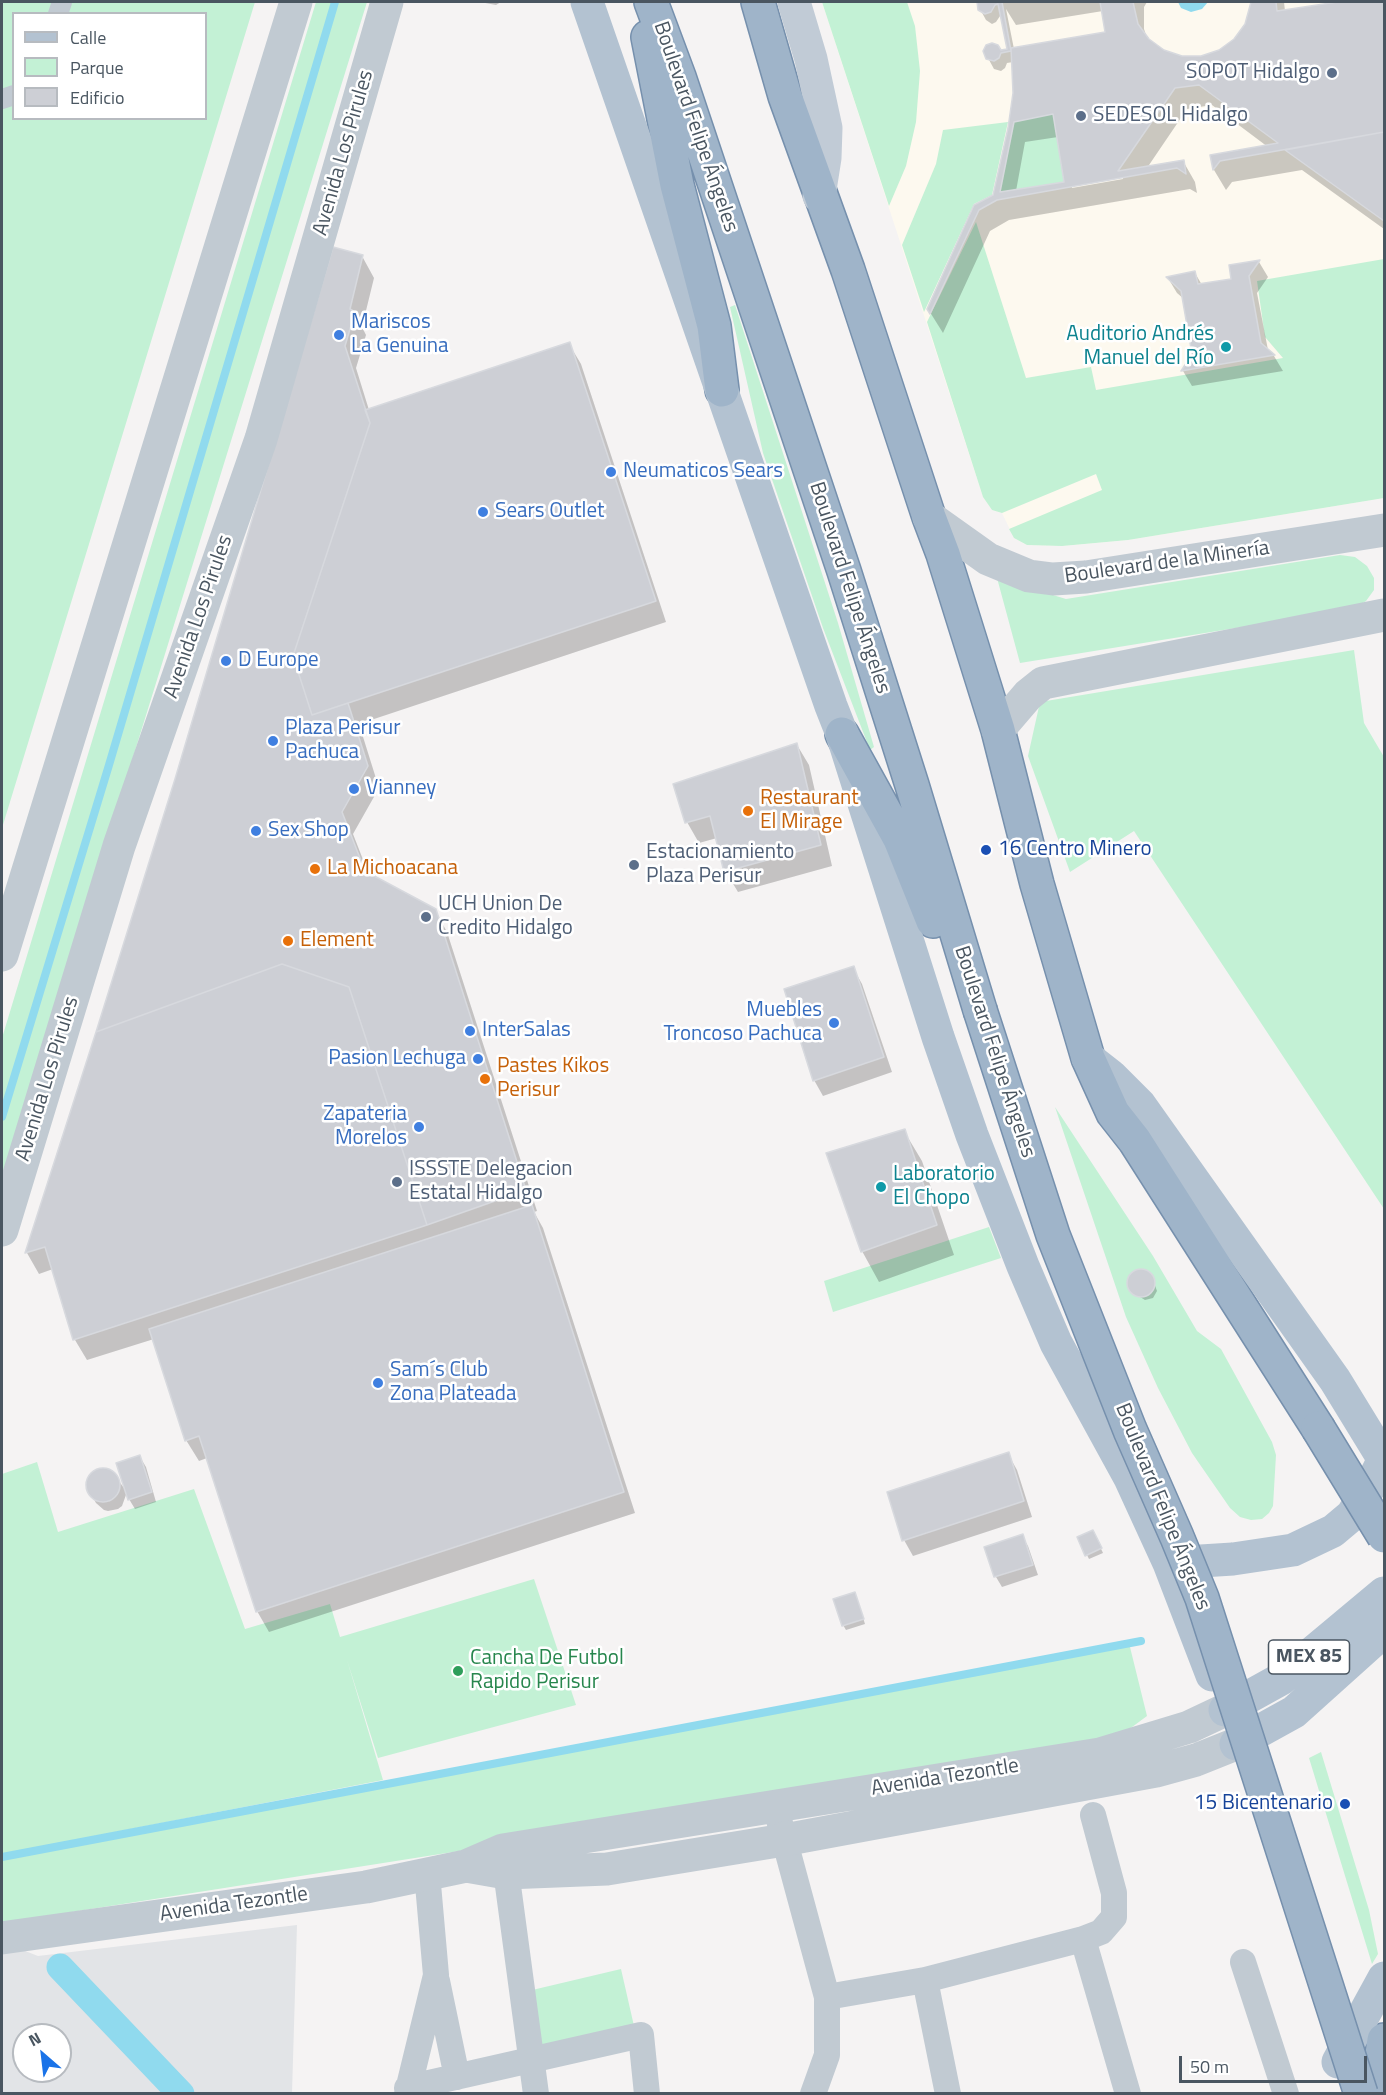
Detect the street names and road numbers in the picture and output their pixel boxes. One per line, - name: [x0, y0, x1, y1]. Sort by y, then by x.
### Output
- street label: Boulevard Felipe Ángeles: [647, 18, 743, 236]
- street label: Avenida Los Pirules: [308, 67, 380, 239]
- street label: Boulevard Felipe Ángeles: [803, 479, 895, 697]
- street label: Avenida Los Pirules: [159, 532, 239, 702]
- street label: Boulevard de la Minería: [1063, 536, 1271, 590]
- street label: Boulevard Felipe Ángeles: [948, 943, 1040, 1161]
- street label: Avenida Los Pirules: [11, 994, 85, 1164]
- street label: Boulevard Felipe Ángeles: [1109, 1400, 1215, 1614]
- road number: MEX 85: [1268, 1640, 1350, 1674]
- street label: Avenida Tezontle: [869, 1754, 1021, 1802]
- street label: Avenida Tezontle: [158, 1882, 310, 1928]

